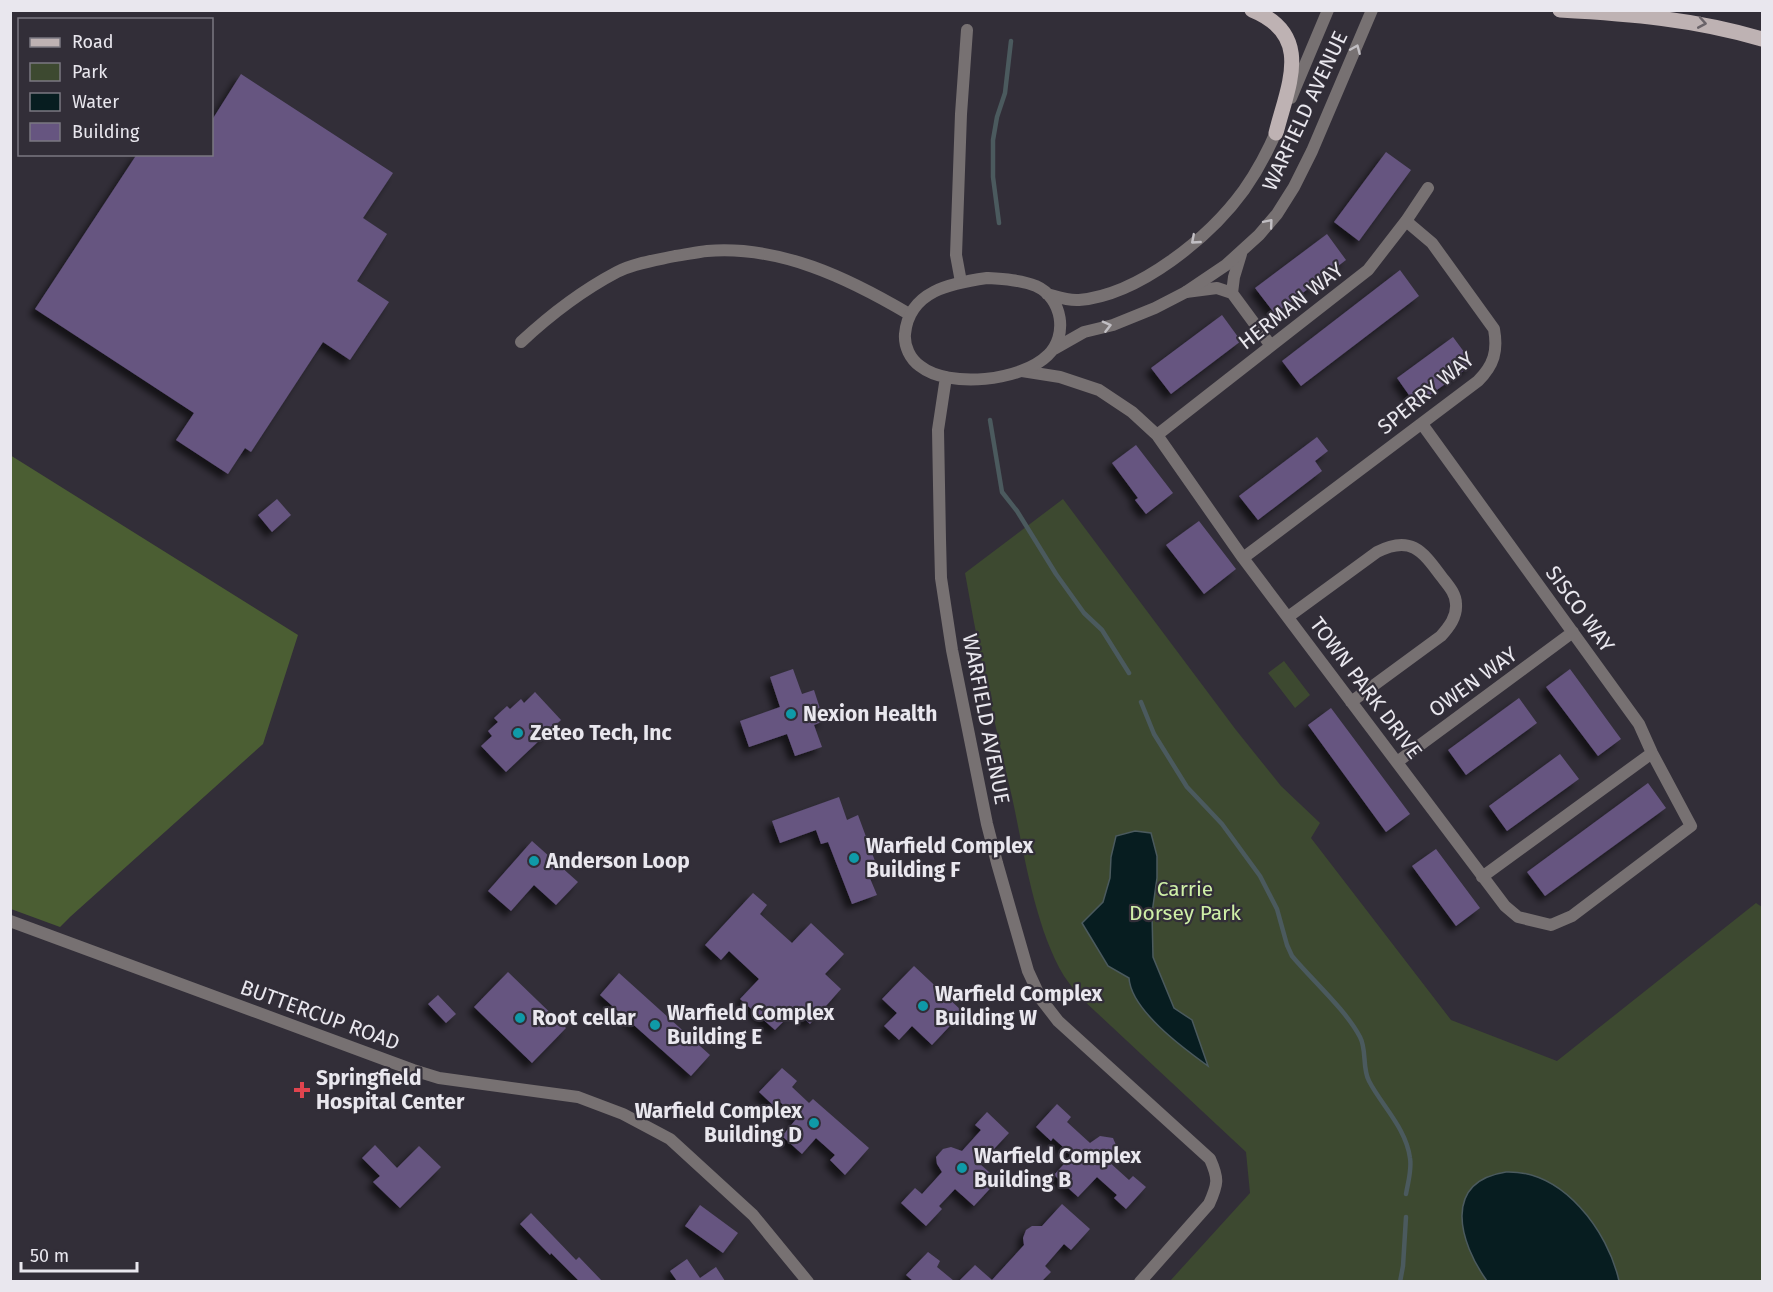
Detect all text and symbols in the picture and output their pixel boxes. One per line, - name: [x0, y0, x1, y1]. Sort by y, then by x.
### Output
- one-way arrow: [1697, 17, 1706, 29]
- legend: [18, 18, 213, 156]
- street label: WARFIELD AVENUE: [1257, 27, 1353, 195]
- text: Road: [72, 31, 114, 53]
- one-way arrow: [1349, 45, 1361, 56]
- text: Park: [72, 61, 108, 83]
- text: Water: [72, 91, 119, 113]
- text: Building: [72, 121, 140, 143]
- one-way arrow: [1262, 219, 1273, 230]
- one-way arrow: [1191, 233, 1202, 244]
- street label: HERMAN WAY: [1233, 257, 1349, 355]
- one-way arrow: [1102, 321, 1112, 334]
- street label: SPERRY WAY: [1372, 346, 1480, 440]
- street label: SISCO WAY: [1540, 561, 1620, 658]
- street label: TOWN PARK DRIVE: [1304, 612, 1428, 764]
- street label: WARFIELD AVENUE: [957, 631, 1015, 807]
- street label: OWEN WAY: [1424, 641, 1523, 723]
- place label: Nexion Health: [803, 701, 937, 727]
- marker: Nexion Health: [784, 707, 798, 721]
- place label: Zeteo Tech, Inc: [530, 720, 671, 746]
- marker: Zeteo Tech, Inc: [511, 726, 525, 740]
- place label: Warfield Complex Building F: [866, 833, 1034, 883]
- place label: Anderson Loop: [545, 848, 690, 874]
- marker: Warfield Complex Building F: [847, 851, 861, 865]
- marker: Anderson Loop: [527, 854, 541, 868]
- park label: Carrie Dorsey Park: [1129, 876, 1241, 926]
- street label: BUTTERCUP ROAD: [237, 974, 403, 1056]
- place label: Warfield Complex Building W: [935, 981, 1103, 1031]
- marker: Warfield Complex Building W: [916, 999, 930, 1013]
- place label: Warfield Complex Building E: [667, 1000, 835, 1050]
- place label: Root cellar: [532, 1005, 636, 1031]
- marker: Root cellar: [513, 1011, 527, 1025]
- marker: Warfield Complex Building E: [648, 1018, 662, 1032]
- place label: Springfield Hospital Center: [316, 1065, 465, 1115]
- marker: Springfield Hospital Center: [293, 1081, 311, 1099]
- place label: Warfield Complex Building D: [635, 1098, 802, 1148]
- marker: Warfield Complex Building D: [807, 1116, 821, 1130]
- place label: Warfield Complex Building B: [974, 1143, 1142, 1193]
- marker: Warfield Complex Building B: [955, 1161, 969, 1175]
- scale bar: [21, 1235, 136, 1273]
- text: 50 m: [30, 1245, 69, 1267]

